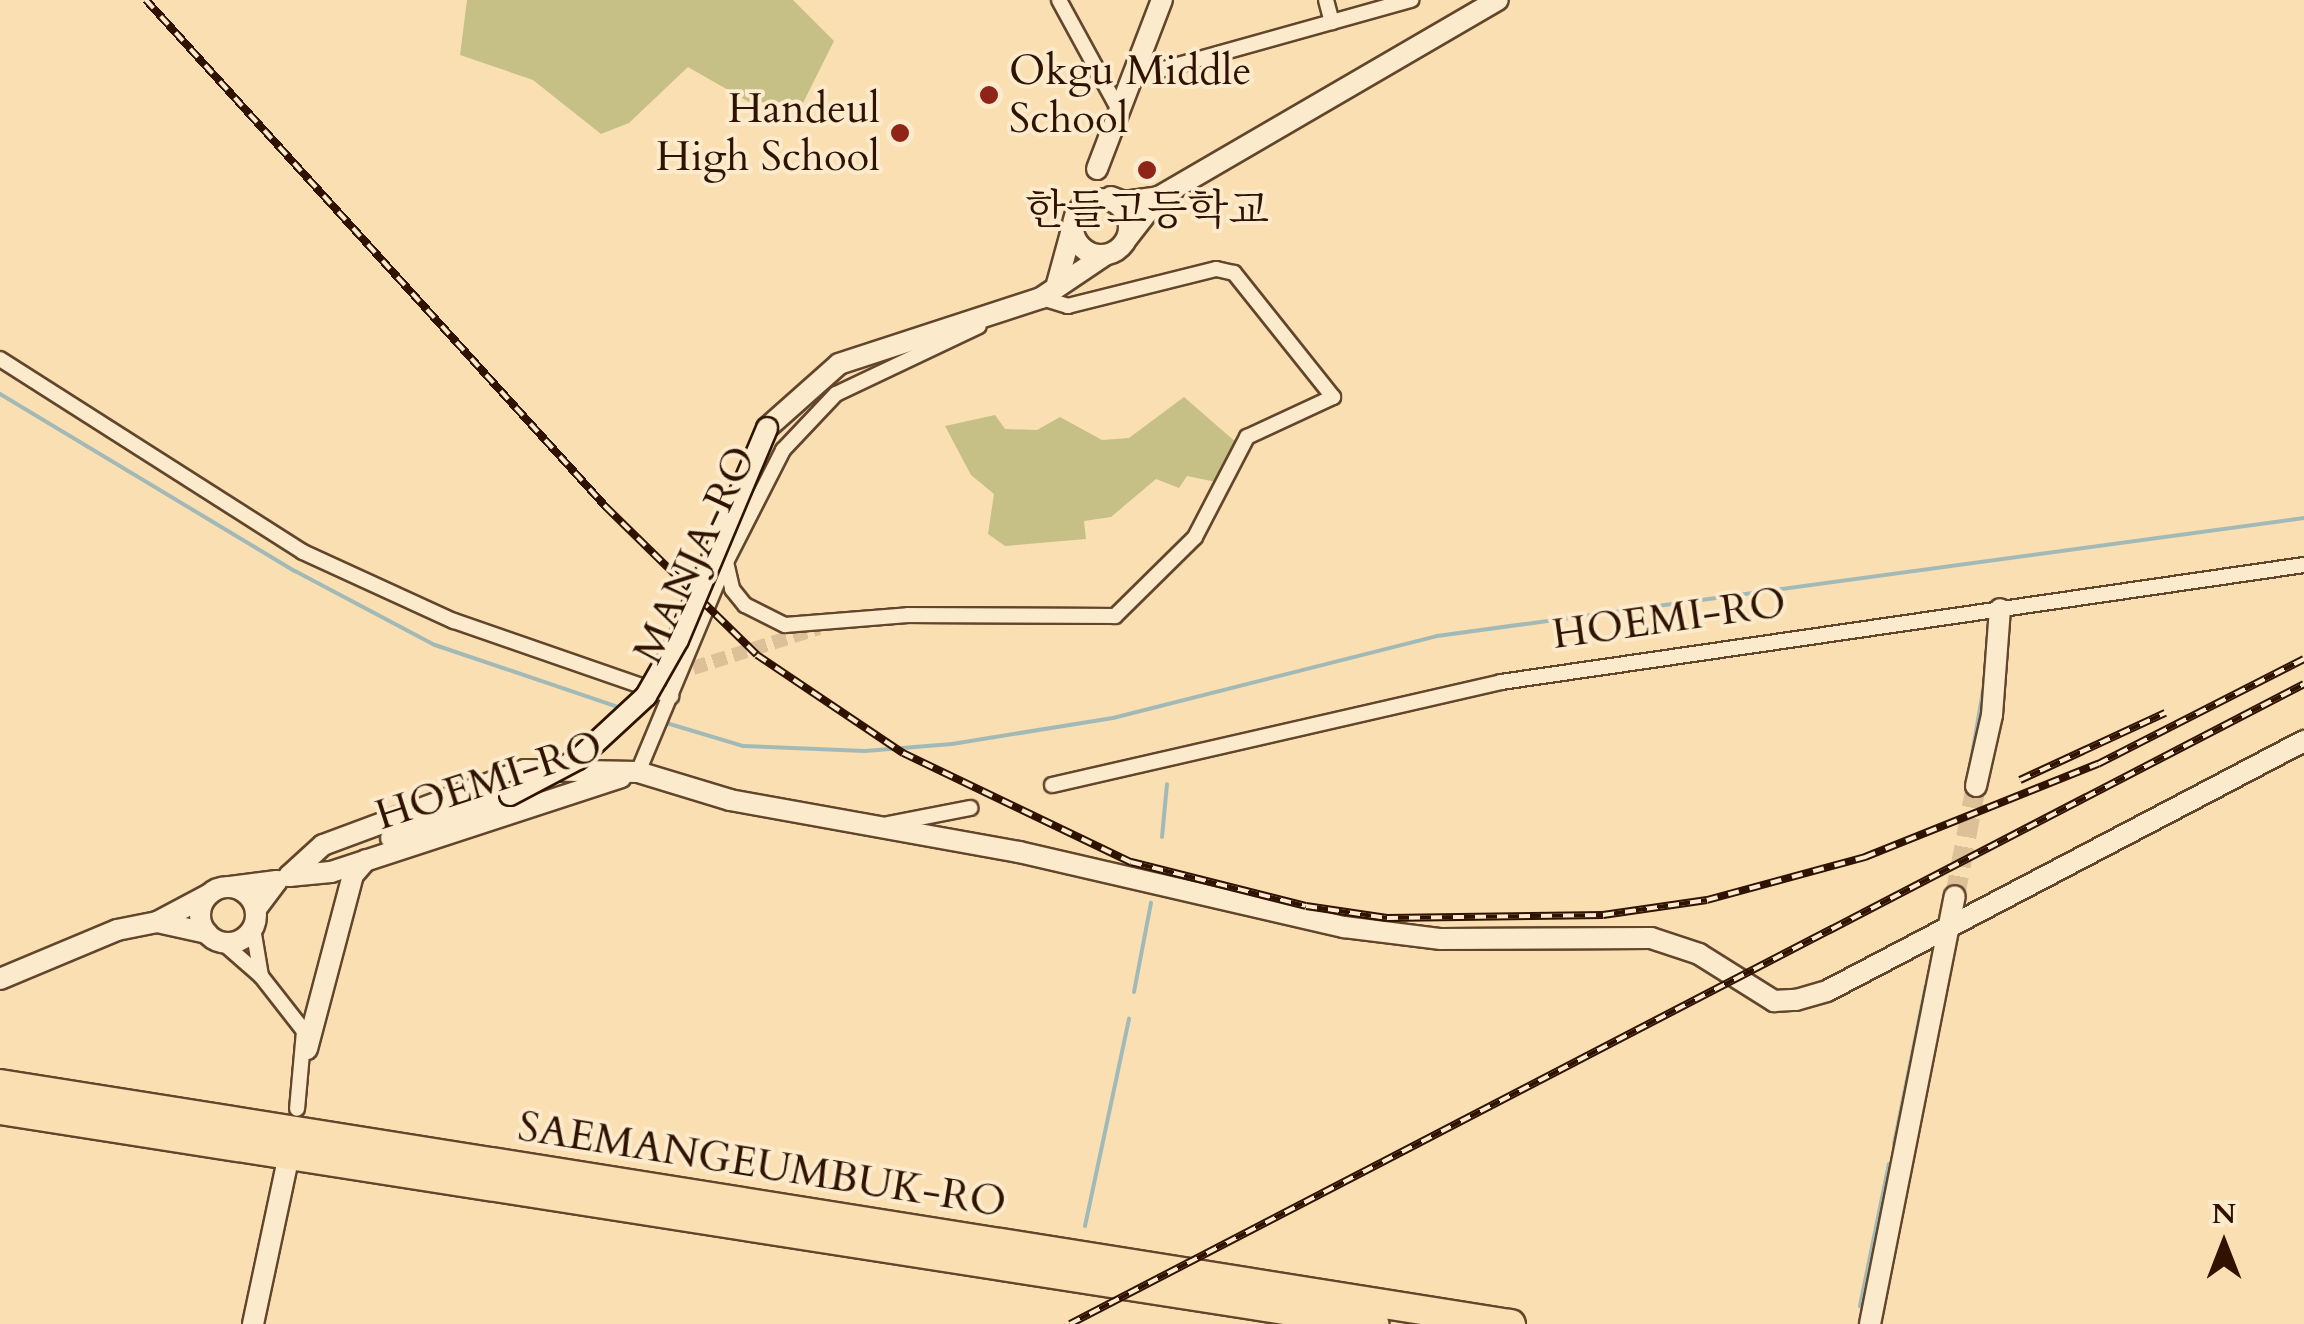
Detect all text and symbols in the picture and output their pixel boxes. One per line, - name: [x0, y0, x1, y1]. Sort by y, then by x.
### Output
- place label: Okgu Middle School: [1009, 46, 1251, 144]
- place label: Handeul High School: [656, 84, 880, 182]
- marker: Okgu Middle School: [978, 84, 1000, 106]
- marker: Handeul High School: [889, 122, 911, 144]
- marker: 한들고등학교: [1136, 159, 1158, 181]
- place label: 한들고등학교: [1025, 186, 1269, 236]
- street label: MANJA-RO: [623, 439, 767, 671]
- street label: HOEMI-RO: [1549, 578, 1789, 660]
- street label: HOEMI-RO: [369, 721, 609, 841]
- street label: SAEMANGEUMBUK-RO: [514, 1102, 1010, 1228]
- north arrow: [2174, 1194, 2274, 1294]
- text: N: [2212, 1195, 2236, 1233]

